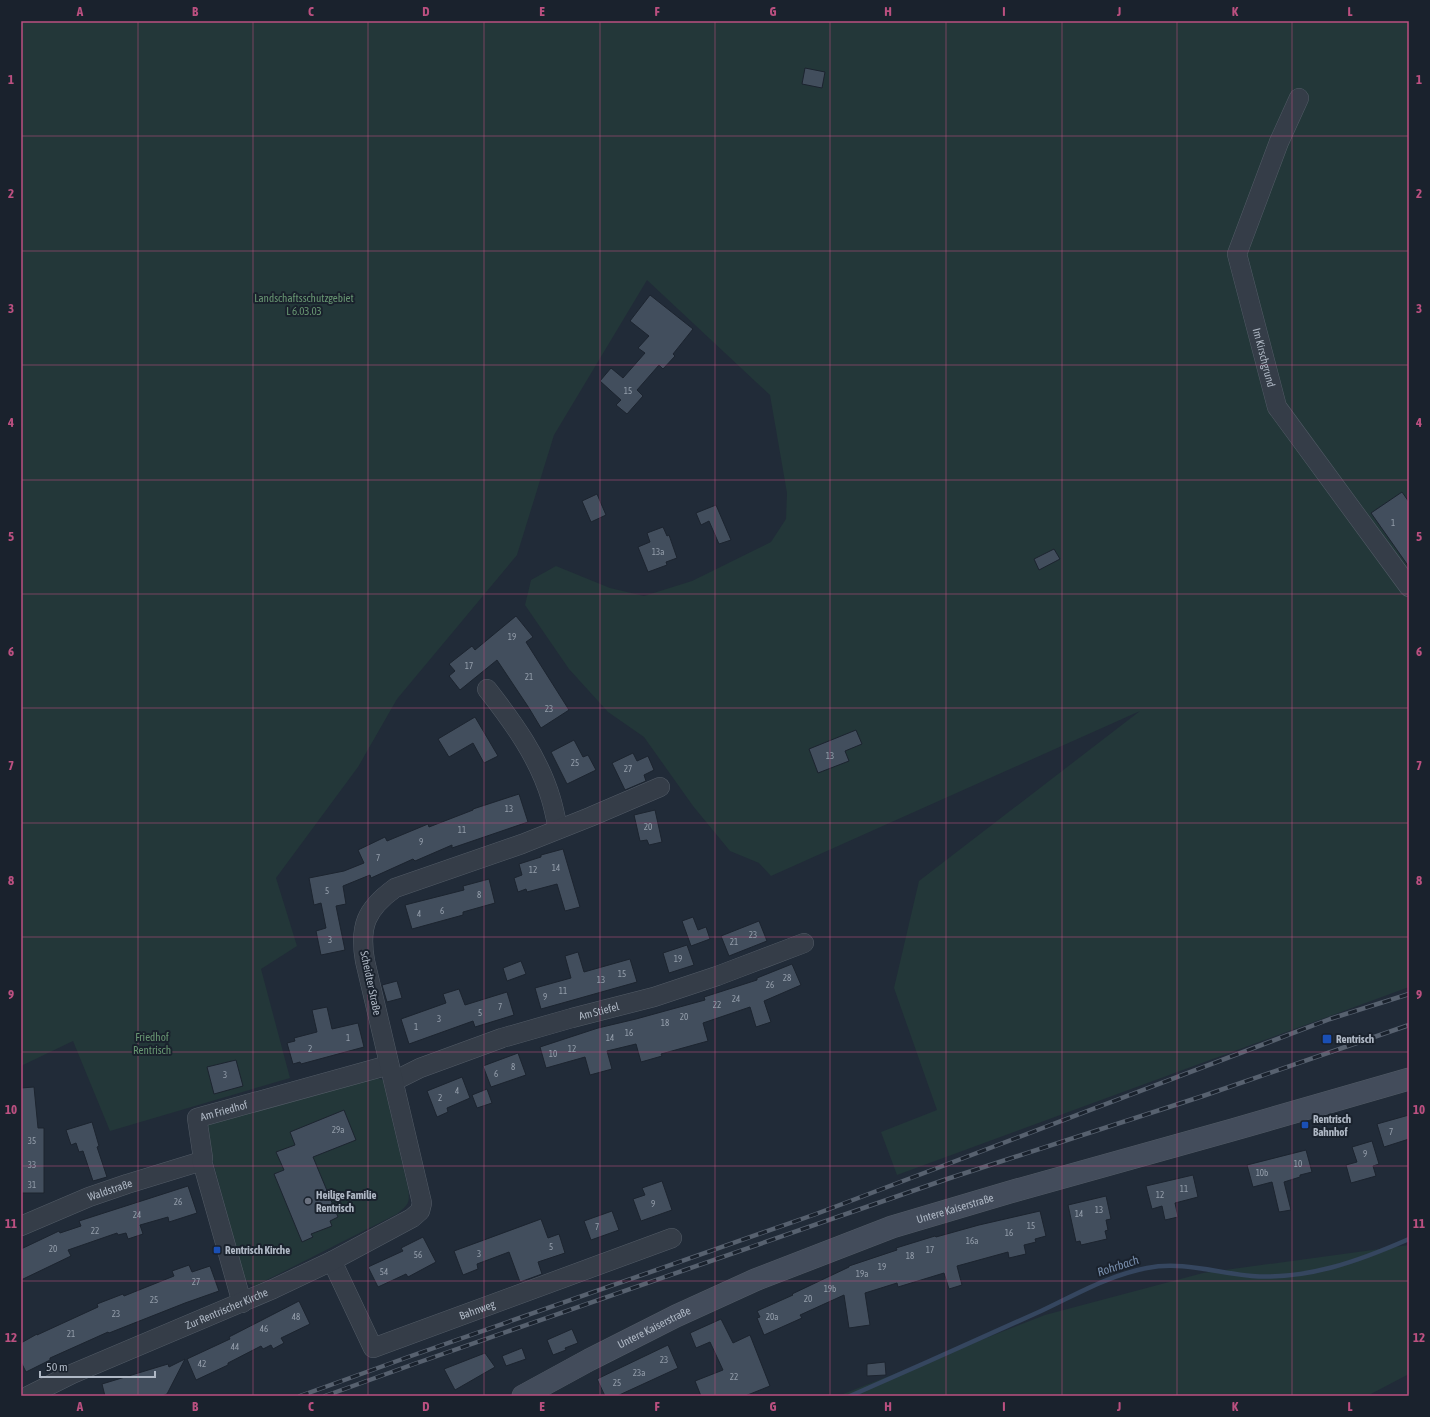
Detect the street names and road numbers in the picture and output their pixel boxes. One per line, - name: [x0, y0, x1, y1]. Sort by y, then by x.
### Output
- street label: Im Kirschgrund: [1251, 327, 1278, 388]
- street label: Scheidter Straße: [358, 950, 384, 1016]
- street label: Am Stiefel: [578, 1000, 620, 1022]
- street label: Am Friedhof: [199, 1098, 249, 1123]
- street label: Waldstraße: [86, 1177, 134, 1203]
- street label: Untere Kaiserstraße: [915, 1191, 995, 1225]
- street label: Zur Rentrischer Kirche: [183, 1286, 270, 1331]
- street label: Bahnweg: [457, 1298, 497, 1322]
- street label: Untere Kaiserstraße: [616, 1304, 692, 1351]

